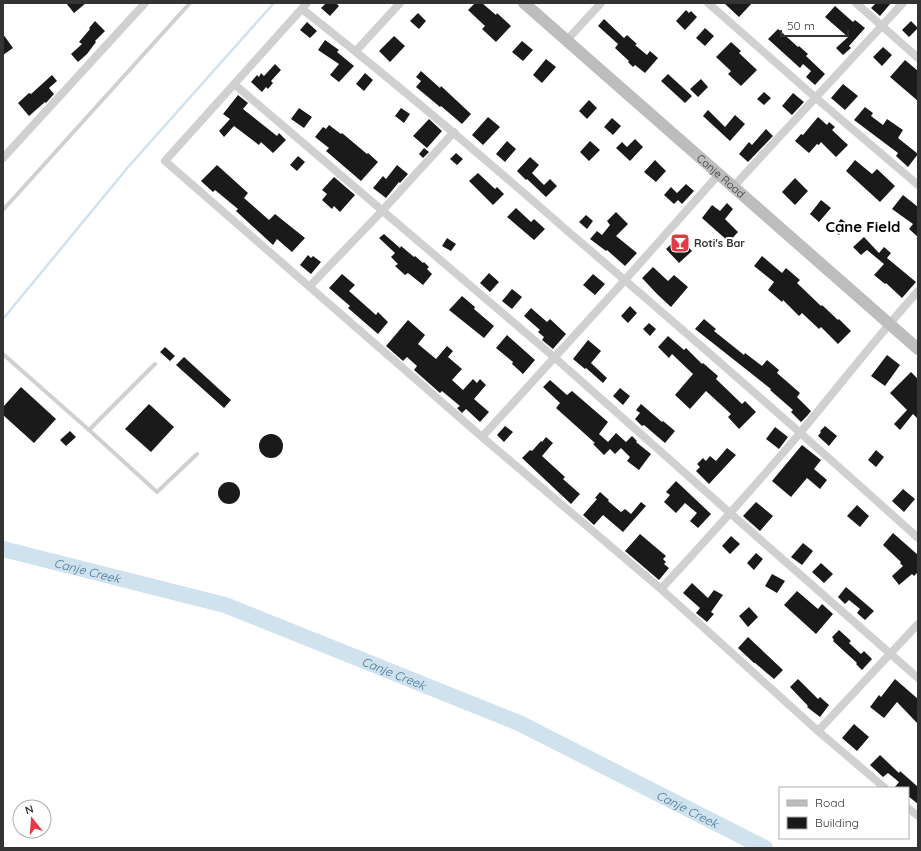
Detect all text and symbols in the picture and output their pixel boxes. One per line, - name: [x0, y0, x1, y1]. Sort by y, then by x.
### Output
- scale bar: [781, 12, 848, 38]
- text: 50 m: [787, 18, 815, 33]
- street label: Canje Road: [694, 151, 748, 201]
- district label: Cane Field: [826, 217, 900, 236]
- bar icon: Roti's Bar: [669, 232, 691, 254]
- place label: Roti's Bar: [694, 236, 745, 250]
- water label: Canje Creek: [53, 555, 123, 586]
- water label: Canje Creek: [360, 653, 430, 693]
- water label: Canje Creek: [654, 787, 723, 831]
- legend: [779, 787, 909, 839]
- text: Road: [815, 795, 845, 810]
- north arrow: [12, 799, 52, 839]
- text: N: [23, 802, 35, 817]
- text: Building: [815, 815, 859, 830]

